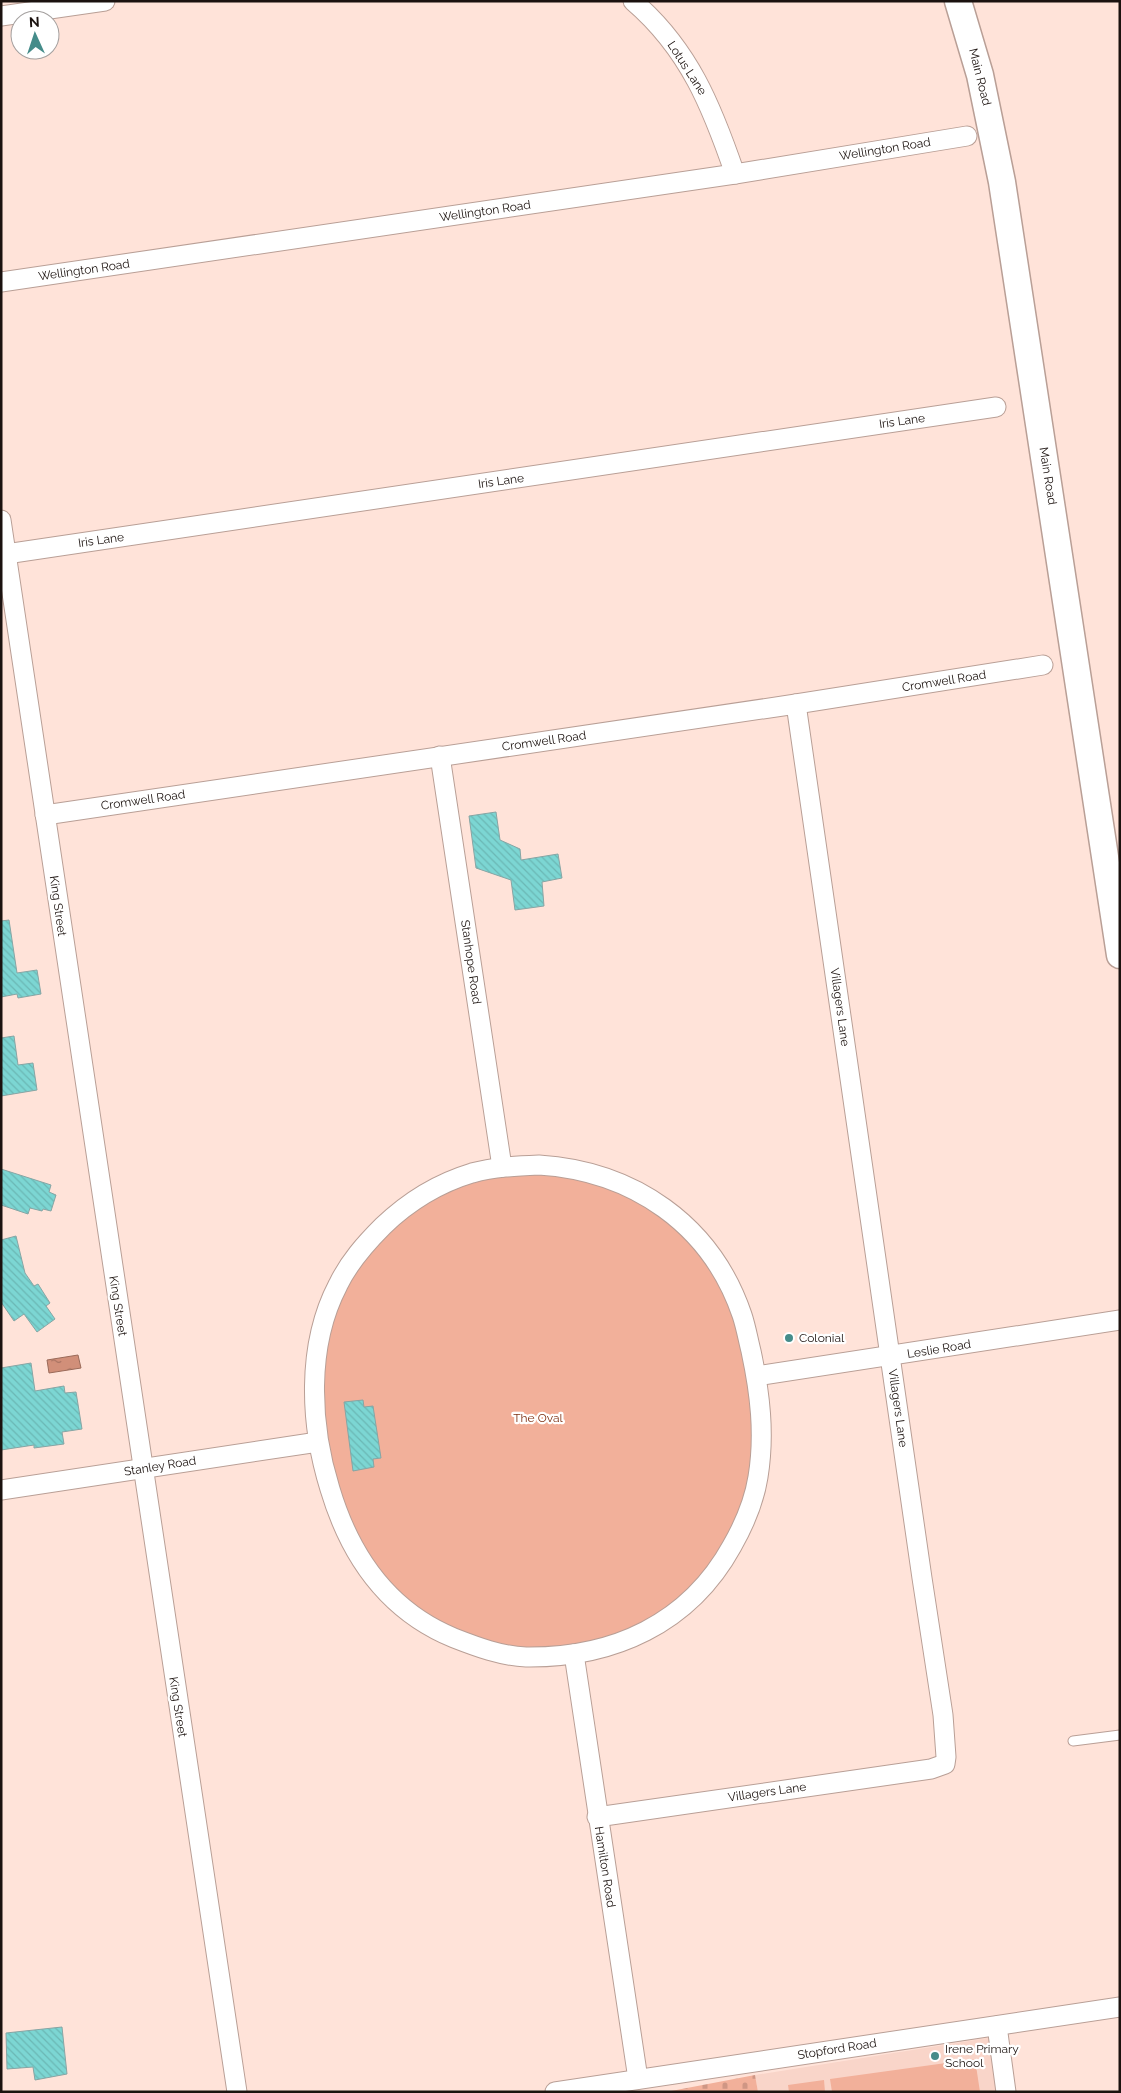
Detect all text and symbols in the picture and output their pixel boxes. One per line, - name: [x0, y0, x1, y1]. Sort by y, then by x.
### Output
- north arrow: [10, 10, 60, 60]
- text: N: [29, 14, 40, 30]
- street label: Lotus Lane: [664, 38, 710, 98]
- street label: Main Road: [966, 47, 994, 107]
- street label: Wellington Road: [838, 135, 932, 163]
- street label: Wellington Road: [438, 198, 532, 224]
- street label: Wellington Road: [37, 257, 131, 283]
- street label: Iris Lane: [878, 411, 926, 431]
- street label: Main Road: [1037, 446, 1059, 506]
- street label: Iris Lane: [477, 471, 525, 491]
- street label: Iris Lane: [77, 530, 125, 550]
- street label: Cromwell Road: [901, 667, 987, 695]
- street label: Cromwell Road: [501, 728, 587, 754]
- street label: Cromwell Road: [100, 787, 186, 813]
- street label: King Street: [47, 875, 69, 937]
- street label: Stanhope Road: [458, 919, 484, 1005]
- street label: Villagers Lane: [828, 967, 852, 1047]
- street label: King Street: [106, 1275, 130, 1337]
- place label: Colonial: [799, 1331, 845, 1345]
- marker: Colonial: [783, 1332, 795, 1344]
- street label: Leslie Road: [906, 1337, 972, 1361]
- street label: Villagers Lane: [886, 1368, 910, 1448]
- park label: The Oval: [513, 1411, 563, 1425]
- street label: Stanley Road: [123, 1453, 197, 1479]
- street label: King Street: [166, 1676, 190, 1738]
- street label: Villagers Lane: [727, 1780, 807, 1804]
- street label: Hamilton Road: [592, 1825, 618, 1909]
- street label: Stopford Road: [796, 2036, 878, 2062]
- place label: Irene Primary School: [945, 2042, 1019, 2070]
- marker: Irene Primary School: [929, 2050, 941, 2062]

